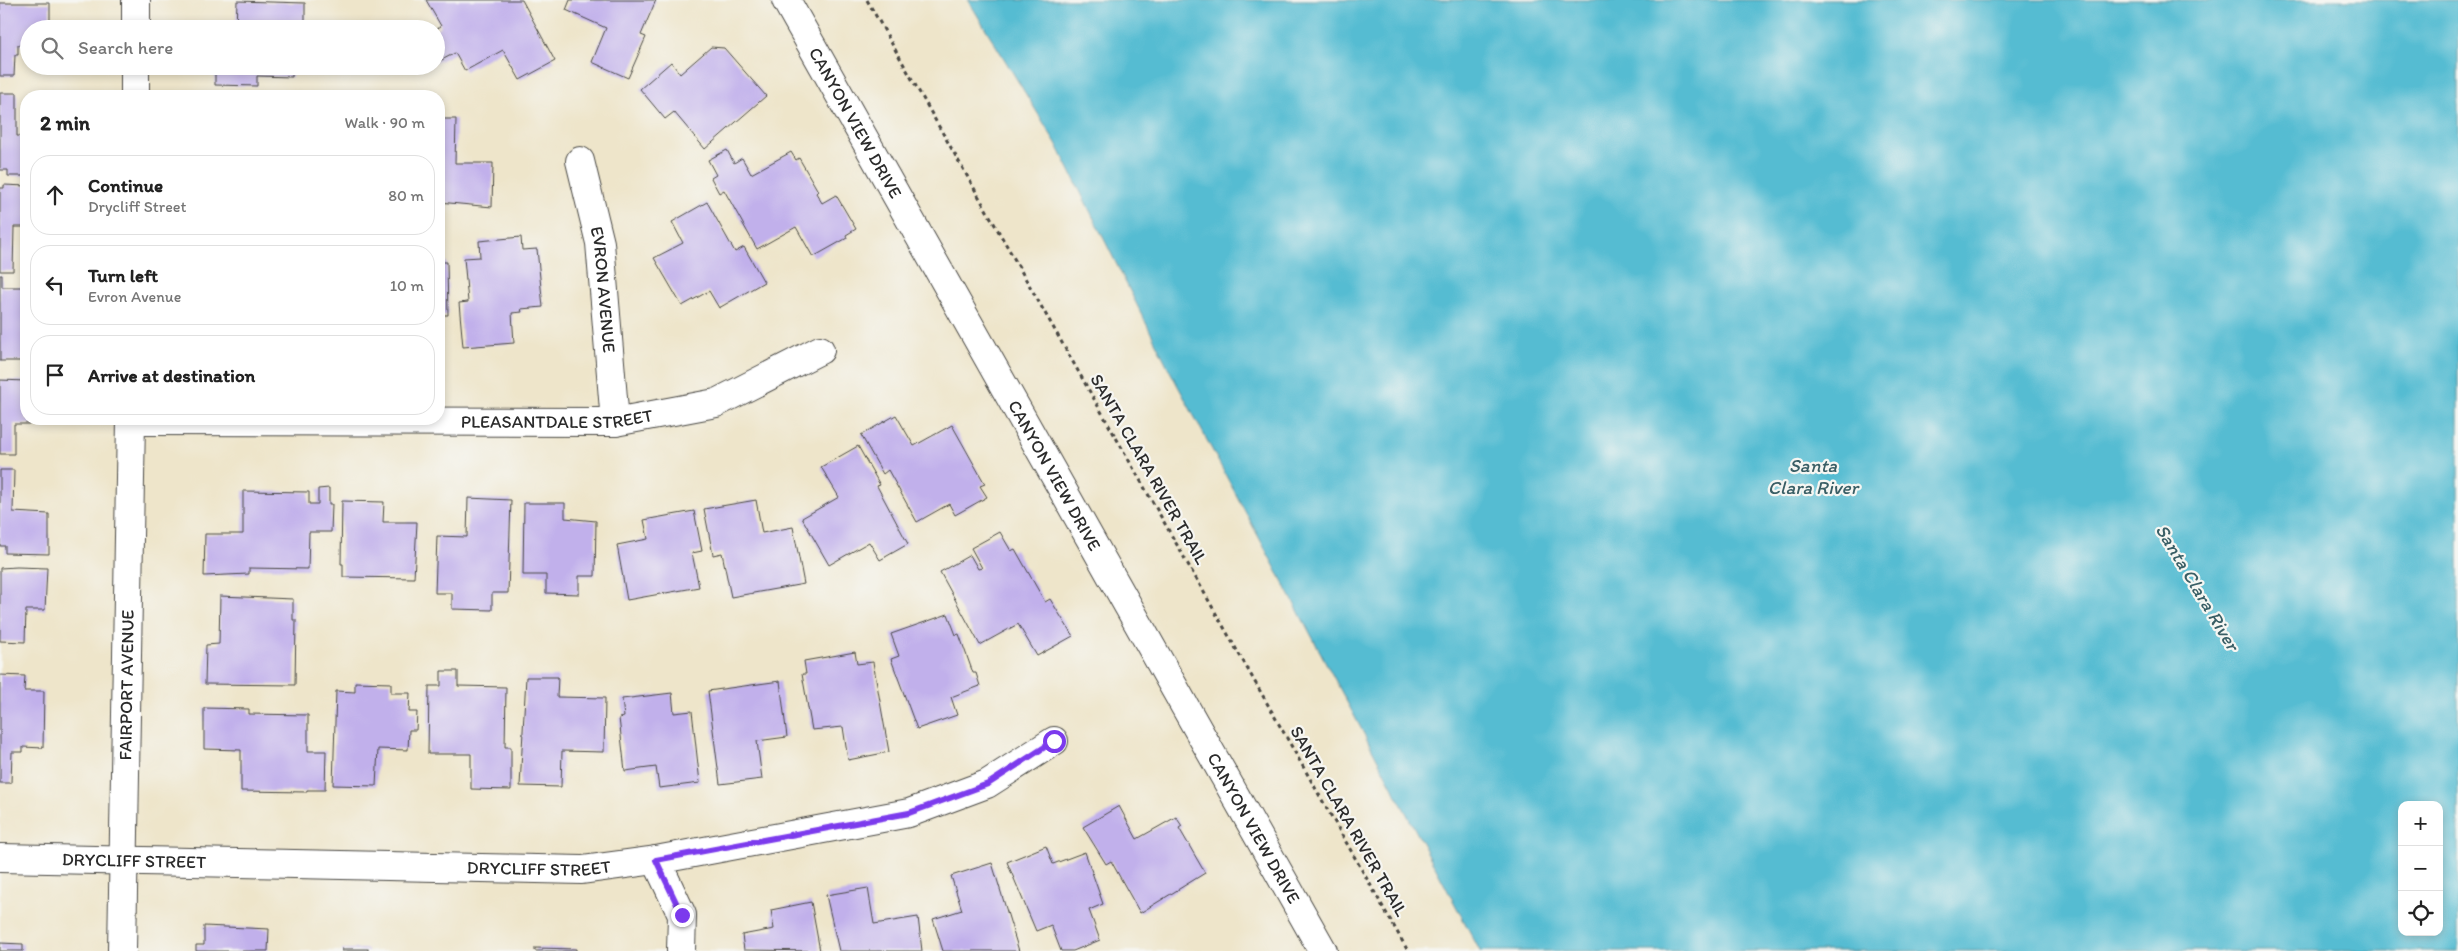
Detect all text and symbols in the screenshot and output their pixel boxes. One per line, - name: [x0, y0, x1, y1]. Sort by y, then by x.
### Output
- search box: [20, 20, 445, 75]
- icon: search: [38, 34, 66, 62]
- text: Search here: [78, 36, 173, 59]
- street label: CANYON VIEW DRIVE: [804, 43, 907, 202]
- text: 2 min: [40, 110, 90, 135]
- text: Walk · 90 m: [345, 113, 425, 132]
- text: Continue: [88, 174, 163, 197]
- icon: ahead: [41, 181, 69, 209]
- text: 80 m: [388, 186, 424, 205]
- text: Drycliff Street: [88, 197, 186, 216]
- street label: EVRON AVENUE: [585, 224, 620, 354]
- text: Turn left: [88, 264, 158, 287]
- icon: left: [41, 271, 69, 299]
- text: 10 m: [390, 276, 424, 295]
- text: Evron Avenue: [88, 287, 181, 306]
- icon: arrive: [41, 361, 69, 389]
- text: Arrive at destination: [88, 364, 255, 387]
- street label: SANTA CLARA RIVER TRAIL: [1085, 370, 1213, 568]
- street label: CANYON VIEW DRIVE: [1003, 396, 1106, 555]
- street label: PLEASANTDALE STREET: [461, 404, 655, 433]
- water label: Santa Clara River: [1768, 454, 1861, 499]
- water label: Santa Clara River: [2151, 520, 2246, 657]
- street label: FAIRPORT AVENUE: [114, 609, 139, 761]
- street label: SANTA CLARA RIVER TRAIL: [1285, 722, 1413, 920]
- route start: [1043, 730, 1066, 753]
- street label: CANYON VIEW DRIVE: [1202, 749, 1305, 907]
- map controls: [2398, 801, 2443, 936]
- button: +: [2398, 801, 2443, 846]
- button: −: [2398, 846, 2443, 891]
- street label: DRYCLIFF STREET: [62, 848, 206, 873]
- street label: DRYCLIFF STREET: [466, 855, 612, 881]
- button: locate: [2398, 891, 2443, 936]
- route end: [671, 904, 694, 927]

